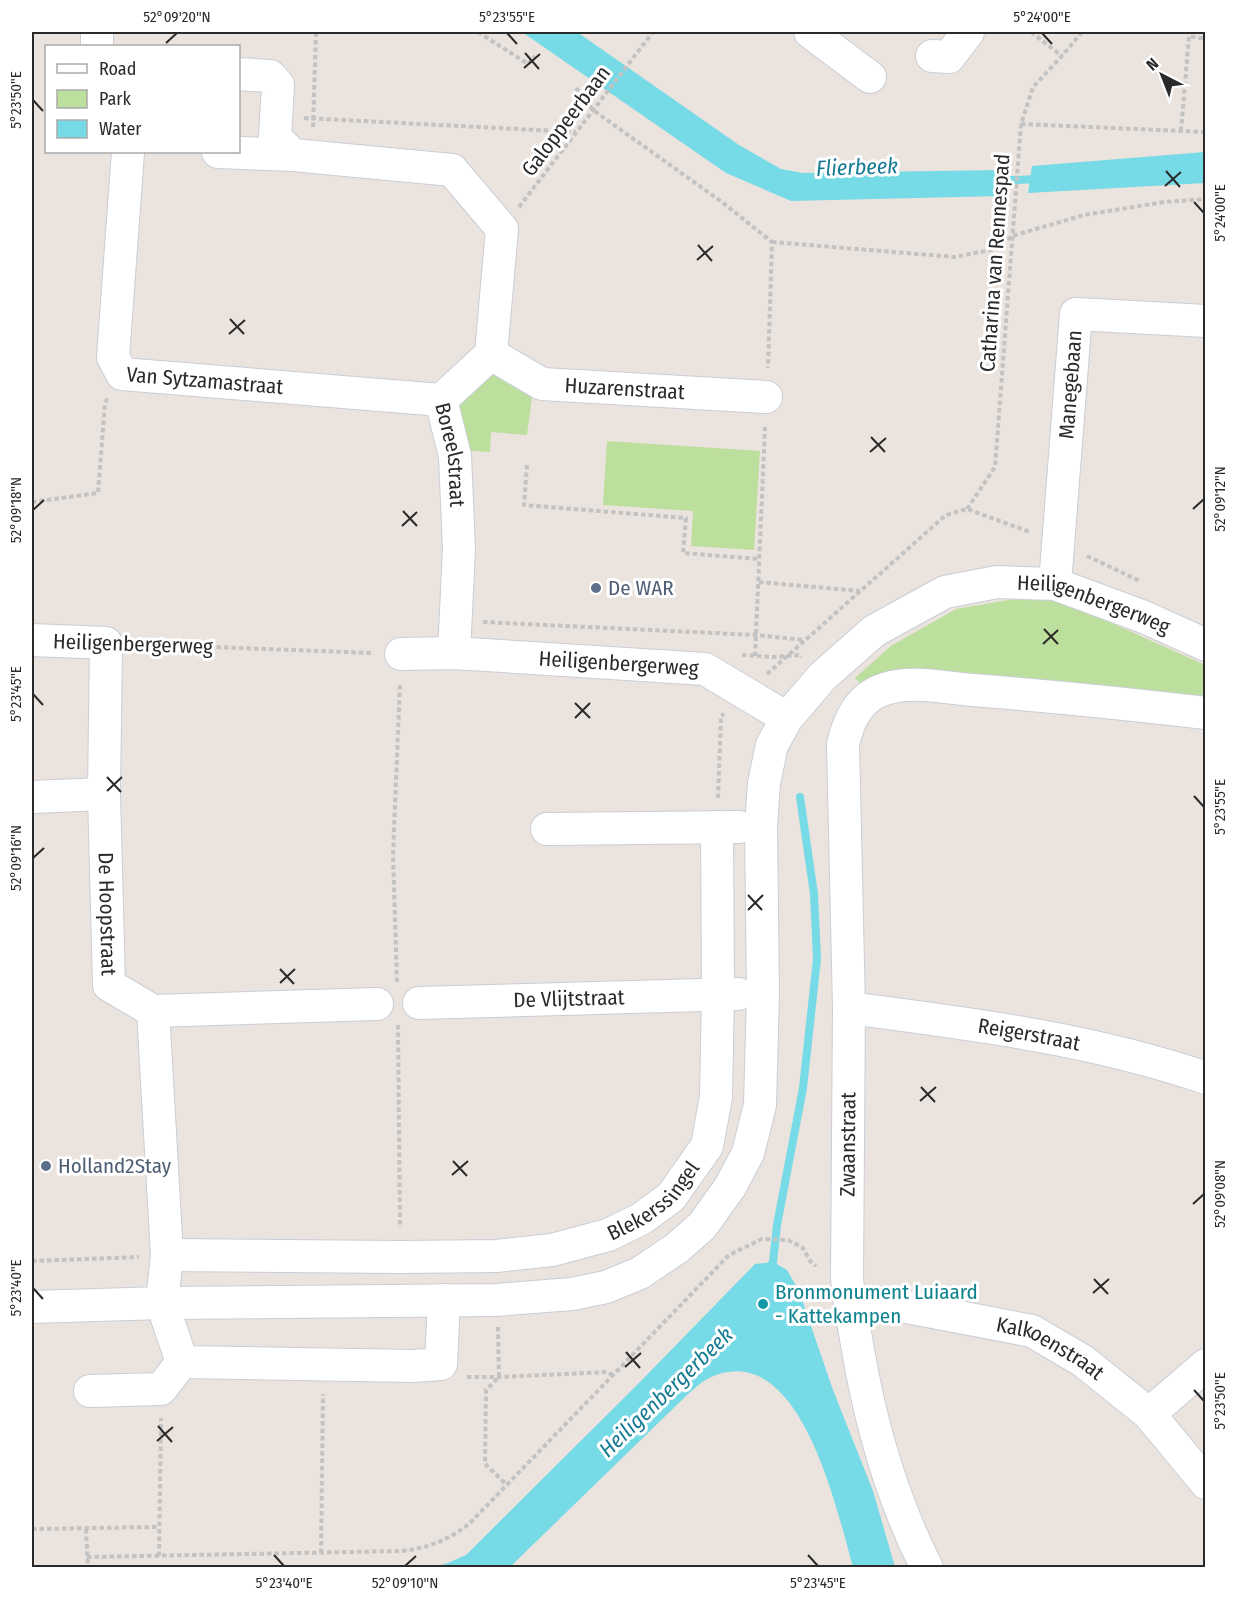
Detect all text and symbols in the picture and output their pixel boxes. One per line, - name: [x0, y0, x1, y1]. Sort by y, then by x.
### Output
- text: 52°09'20"N: [143, 8, 211, 26]
- text: 5°23'55"E: [479, 8, 535, 26]
- text: 5°24'00"E: [1013, 8, 1071, 26]
- legend: [45, 45, 240, 153]
- north arrow: [1132, 45, 1192, 105]
- text: N: [1142, 54, 1162, 74]
- text: Road: [99, 58, 136, 80]
- street label: Galoppeerbaan: [516, 61, 616, 181]
- text: 5°23'50"E: [7, 71, 25, 129]
- text: Park: [99, 88, 132, 110]
- text: Water: [99, 118, 142, 140]
- water label: Flierbeek: [816, 152, 899, 182]
- street label: Catharina van Rennespad: [974, 153, 1016, 373]
- text: 5°24'00"E: [1211, 184, 1229, 242]
- street label: Manegebaan: [1053, 329, 1088, 440]
- street label: Van Sytzamastraat: [126, 361, 284, 400]
- street label: Huzarenstraat: [564, 372, 686, 405]
- street label: Boreelstraat: [429, 400, 470, 508]
- text: 52°09'12"N: [1211, 466, 1229, 532]
- text: 52°09'18"N: [7, 477, 25, 543]
- street label: Heiligenbergerweg: [1017, 570, 1174, 640]
- place label: De WAR: [608, 575, 674, 601]
- marker: De WAR: [589, 581, 603, 595]
- street label: Heiligenbergerweg: [53, 628, 214, 660]
- street label: Heiligenbergerweg: [538, 645, 700, 682]
- text: 5°23'45"E: [7, 666, 25, 722]
- text: 5°23'55"E: [1211, 779, 1229, 835]
- text: 52°09'16"N: [7, 825, 25, 891]
- street label: De Hoopstraat: [93, 852, 122, 976]
- street label: De Vlijtstraat: [513, 984, 625, 1013]
- street label: Reigerstraat: [976, 1013, 1083, 1057]
- street label: Zwaanstraat: [835, 1092, 861, 1197]
- place label: Holland2Stay: [58, 1153, 172, 1179]
- street label: Blekerssingel: [603, 1156, 705, 1246]
- marker: Holland2Stay: [39, 1159, 53, 1173]
- text: 52°09'08"N: [1211, 1160, 1229, 1228]
- text: 5°23'40"E: [7, 1259, 25, 1317]
- place label: Bronmonument Luiaard - Kattekampen: [775, 1279, 978, 1329]
- marker: Bronmonument Luiaard - Kattekampen: [756, 1297, 770, 1311]
- street label: Kalkoenstraat: [994, 1311, 1109, 1386]
- water label: Heiligenbergerbeek: [593, 1321, 739, 1463]
- text: 5°23'50"E: [1211, 1372, 1229, 1430]
- text: 5°23'40"E: [255, 1574, 313, 1592]
- text: 52°09'10"N: [372, 1574, 438, 1592]
- text: 5°23'45"E: [790, 1574, 846, 1592]

